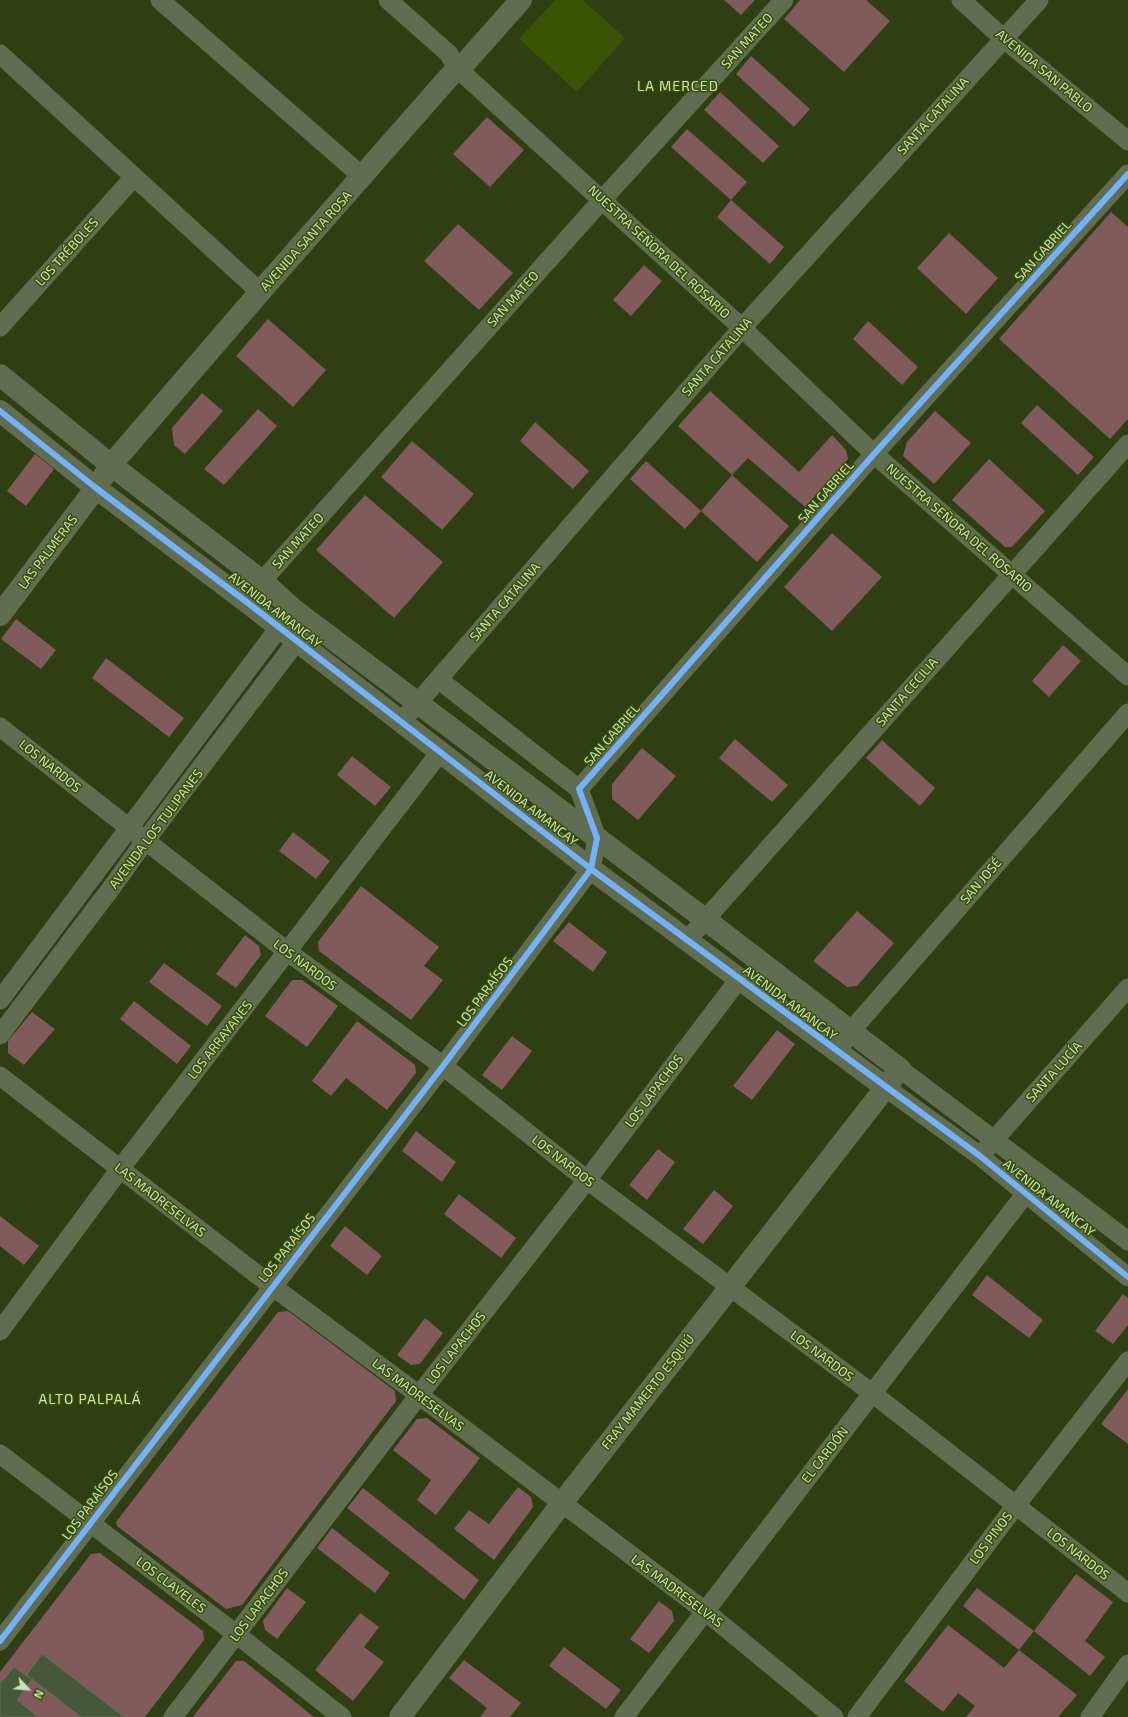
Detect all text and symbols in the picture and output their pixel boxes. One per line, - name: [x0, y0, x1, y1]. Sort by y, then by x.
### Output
- street label: SAN MATEO: [718, 10, 776, 72]
- street label: AVENIDA SAN PABLO: [993, 26, 1095, 116]
- street label: SANTA CATALINA: [894, 74, 972, 158]
- district label: LA MERCED: [637, 78, 719, 94]
- street label: NUESTRA SEÑORA DEL ROSARIO: [585, 182, 733, 322]
- street label: AVENIDA SANTA ROSA: [257, 188, 355, 294]
- street label: LOS TRÉBOLES: [32, 215, 102, 289]
- street label: SAN GABRIEL: [1011, 217, 1075, 285]
- street label: SAN MATEO: [484, 268, 542, 330]
- street label: SANTA CATALINA: [679, 314, 755, 400]
- street label: SAN GABRIEL: [795, 458, 857, 526]
- street label: NUESTRA SEÑORA DEL ROSARIO: [883, 460, 1035, 596]
- street label: SAN MATEO: [269, 510, 327, 572]
- street label: LAS PALMERAS: [15, 512, 81, 592]
- street label: SANTA CATALINA: [467, 559, 543, 645]
- street label: AVENIDA AMANCAY: [225, 569, 325, 651]
- street label: SANTA CECILIA: [873, 654, 941, 730]
- street label: SAN GABRIEL: [581, 701, 643, 769]
- street label: LOS NARDOS: [16, 736, 84, 796]
- street label: AVENIDA LOS TULIPANES: [106, 766, 206, 892]
- street label: AVENIDA AMANCAY: [481, 767, 581, 849]
- street label: SAN JOSÉ: [957, 855, 1005, 907]
- street label: LOS NARDOS: [270, 936, 340, 994]
- street label: LOS PARAÍSOS: [454, 954, 516, 1030]
- street label: AVENIDA AMANCAY: [740, 962, 840, 1044]
- street label: LOS ARRAYANES: [184, 998, 256, 1082]
- street label: SANTA LUCÍA: [1023, 1038, 1085, 1106]
- street label: LOS LAPACHOS: [621, 1051, 687, 1131]
- street label: LOS NARDOS: [529, 1132, 597, 1190]
- street label: AVENIDA AMANCAY: [1000, 1156, 1098, 1240]
- street label: LAS MADRESELVAS: [111, 1160, 209, 1240]
- street label: LOS PARAÍSOS: [255, 1210, 319, 1286]
- street label: LOS LAPACHOS: [423, 1309, 489, 1387]
- street label: LOS NARDOS: [787, 1327, 857, 1385]
- street label: FRAY MAMERTO ESQUIÚ: [598, 1331, 698, 1453]
- street label: LAS MADRESELVAS: [369, 1355, 467, 1435]
- district label: ALTO PALPALÁ: [39, 1391, 141, 1407]
- street label: EL CARDÓN: [798, 1424, 852, 1486]
- street label: LOS PARAÍSOS: [59, 1467, 121, 1543]
- street label: LOS PINOS: [966, 1509, 1016, 1567]
- street label: LOS NARDOS: [1044, 1525, 1112, 1583]
- street label: LAS MADRESELVAS: [628, 1551, 726, 1631]
- street label: LOS CLAVELES: [133, 1554, 209, 1616]
- street label: LOS LAPACHOS: [226, 1565, 292, 1645]
- north arrow: [8, 1669, 48, 1709]
- text: N: [32, 1688, 47, 1701]

